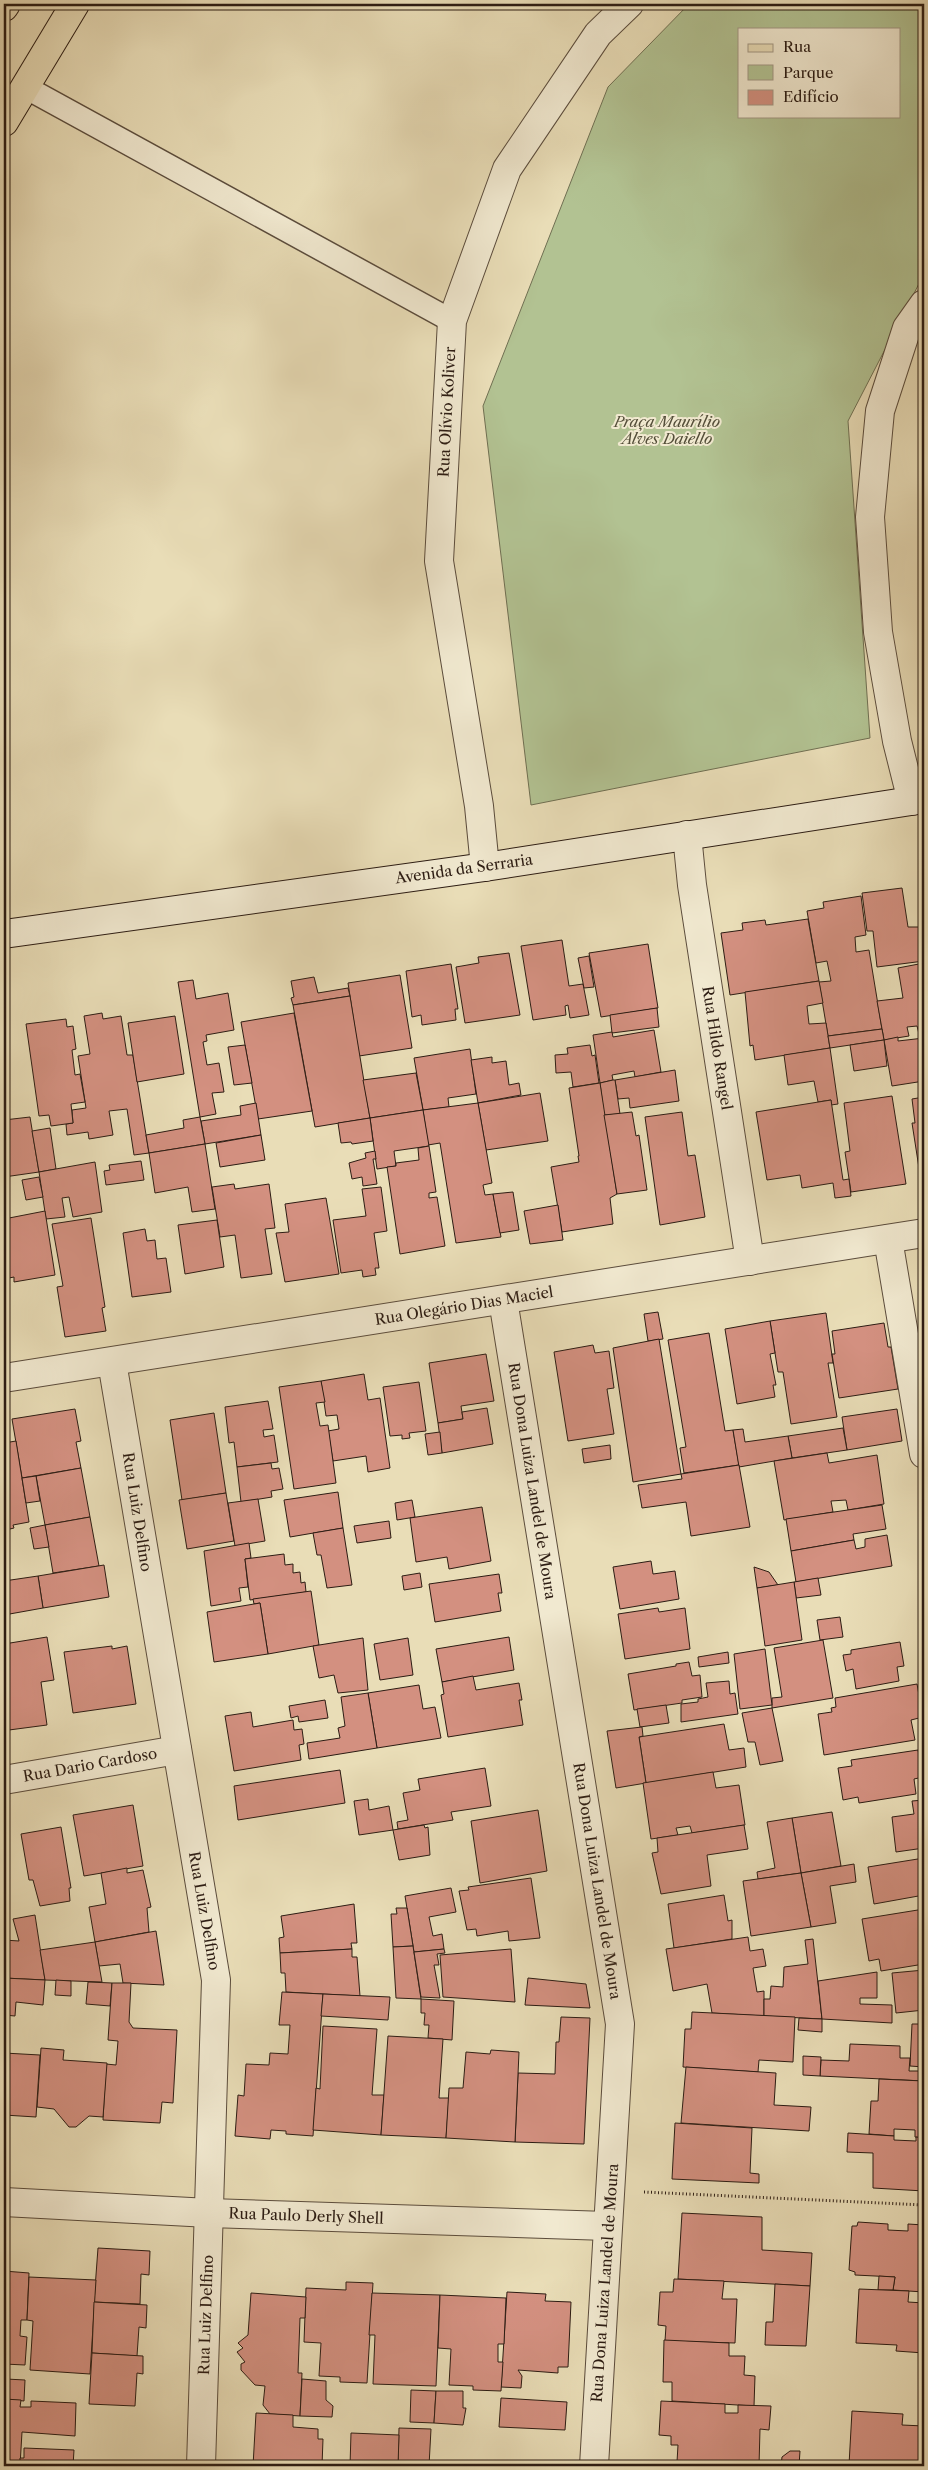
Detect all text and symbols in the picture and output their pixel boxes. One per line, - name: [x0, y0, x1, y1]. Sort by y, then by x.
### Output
- legend: [738, 28, 900, 118]
- text: Rua: [783, 37, 811, 56]
- text: Parque: [783, 63, 833, 82]
- text: Edifício: [783, 87, 839, 106]
- street label: Rua Olívio Koliver: [434, 346, 459, 478]
- park label: Praça Maurílio Alves Daiello: [613, 412, 720, 448]
- street label: Avenida da Serraria: [393, 849, 534, 888]
- street label: Rua Hildo Rangel: [698, 985, 737, 1112]
- street label: Rua Olegário Dias Maciel: [373, 1282, 555, 1329]
- street label: Rua Dona Luiza Landel de Moura: [504, 1361, 561, 1601]
- street label: Rua Luiz Delfino: [119, 1451, 156, 1573]
- street label: Rua Dario Cardoso: [21, 1743, 158, 1786]
- street label: Rua Dona Luiza Landel de Moura: [569, 1761, 626, 2001]
- street label: Rua Luiz Delfino: [185, 1850, 224, 1972]
- street label: Rua Dona Luiza Landel de Moura: [587, 2163, 622, 2403]
- street label: Rua Paulo Derly Shell: [228, 2203, 384, 2228]
- street label: Rua Luiz Delfino: [194, 2255, 217, 2375]

